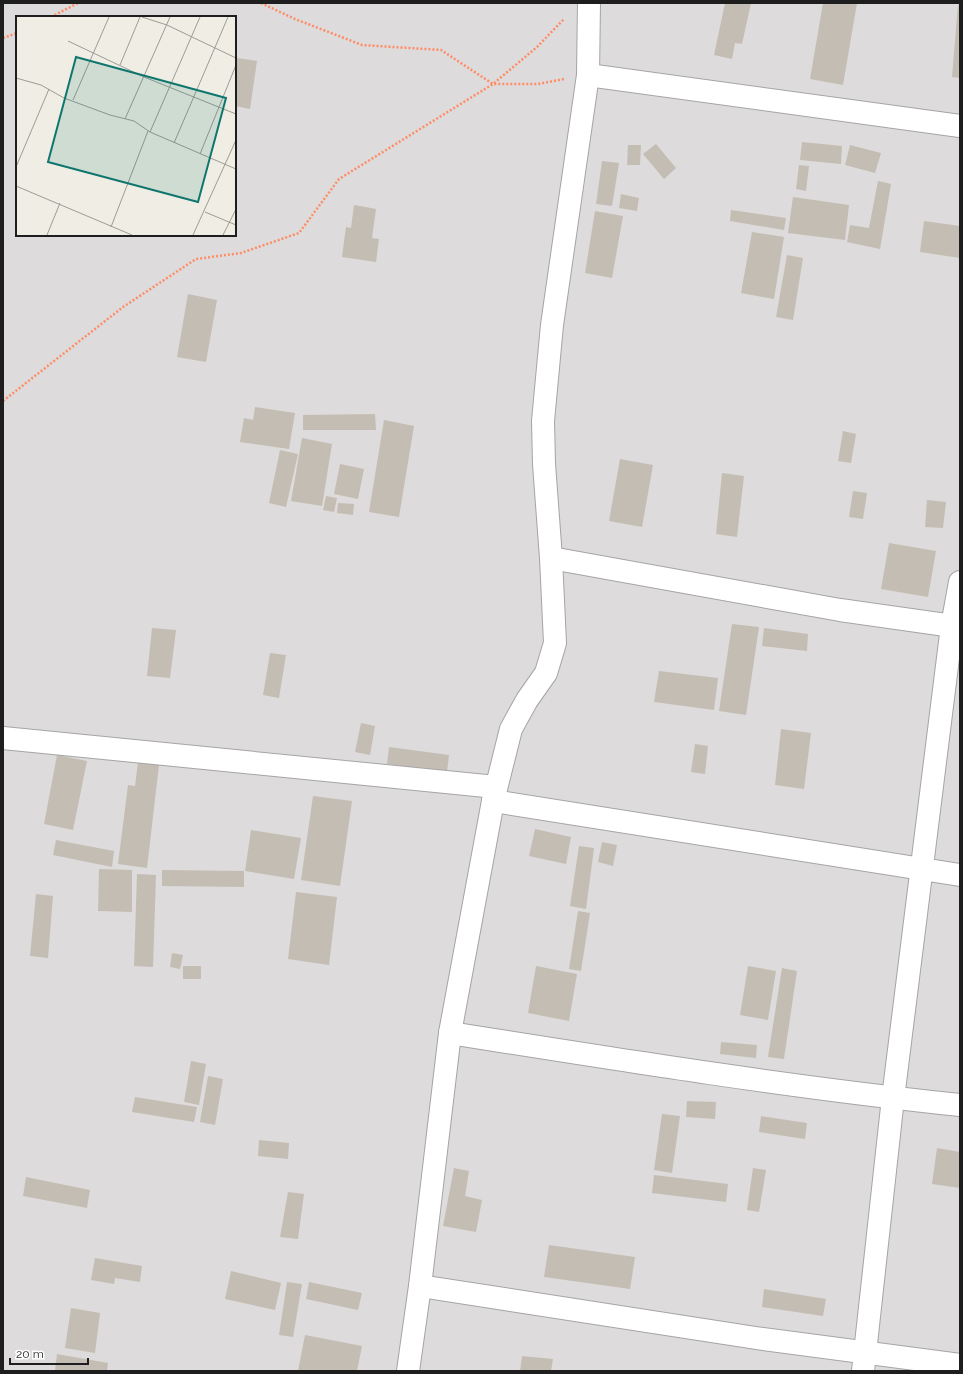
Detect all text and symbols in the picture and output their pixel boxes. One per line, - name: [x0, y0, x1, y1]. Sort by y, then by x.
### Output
- inset map: [16, 16, 236, 236]
- scale bar: [10, 1340, 88, 1366]
- text: 20 m: [16, 1347, 44, 1361]

